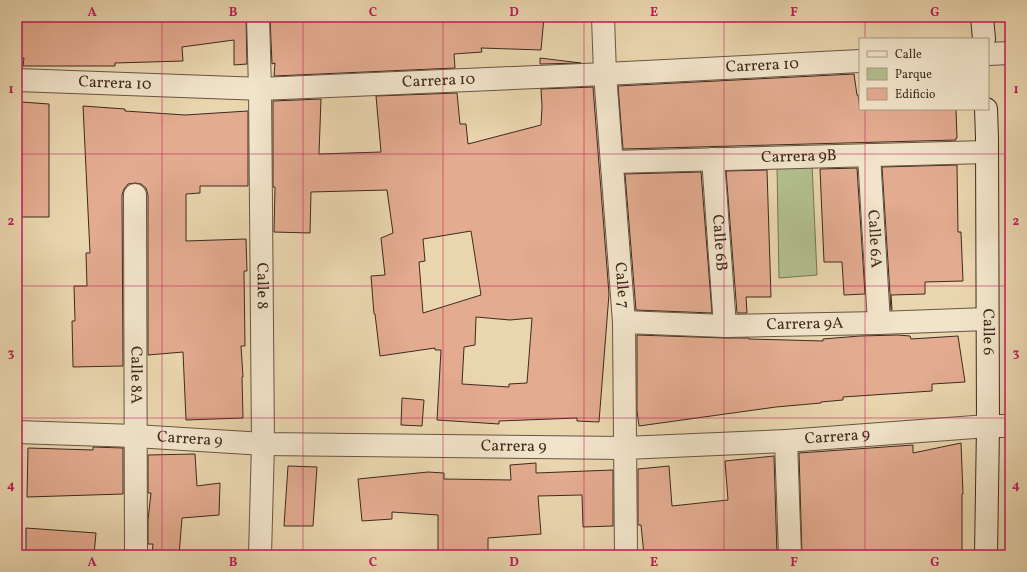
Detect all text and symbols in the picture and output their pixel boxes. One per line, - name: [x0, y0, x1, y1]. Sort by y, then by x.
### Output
- text: A: [87, 4, 97, 22]
- text: B: [229, 4, 238, 22]
- text: C: [369, 4, 377, 22]
- text: D: [509, 4, 519, 22]
- text: E: [650, 4, 658, 22]
- text: F: [790, 4, 798, 22]
- text: G: [930, 4, 940, 22]
- legend: [859, 38, 989, 110]
- text: Calle: [895, 47, 922, 63]
- street label: Carrera 10: [725, 53, 799, 79]
- text: Parque: [895, 67, 932, 83]
- street label: Carrera 10: [402, 69, 476, 94]
- street label: Carrera 10: [78, 71, 152, 96]
- text: 1: [8, 81, 14, 99]
- text: 1: [1013, 81, 1019, 99]
- text: Edificio: [895, 87, 935, 103]
- street label: Carrera 9B: [761, 145, 837, 169]
- street label: Calle 6A: [861, 209, 887, 269]
- text: 2: [8, 213, 15, 231]
- text: 2: [1013, 213, 1020, 231]
- street label: Calle 6B: [706, 214, 732, 272]
- street label: Calle 7: [608, 261, 634, 310]
- street label: Calle 8: [250, 262, 273, 310]
- street label: Calle 6: [977, 308, 999, 355]
- street label: Carrera 9A: [766, 313, 844, 336]
- text: 3: [8, 345, 15, 363]
- text: 3: [1013, 345, 1020, 363]
- street label: Calle 8A: [124, 346, 147, 404]
- street label: Carrera 9: [804, 424, 871, 451]
- street label: Carrera 9: [156, 426, 223, 452]
- street label: Carrera 9: [481, 435, 547, 458]
- text: 4: [7, 477, 15, 495]
- text: 4: [1012, 477, 1020, 495]
- text: A: [87, 554, 97, 572]
- text: B: [229, 554, 238, 572]
- text: C: [369, 554, 377, 572]
- text: D: [509, 554, 519, 572]
- text: E: [650, 554, 658, 572]
- text: F: [790, 554, 798, 572]
- text: G: [930, 554, 940, 572]

